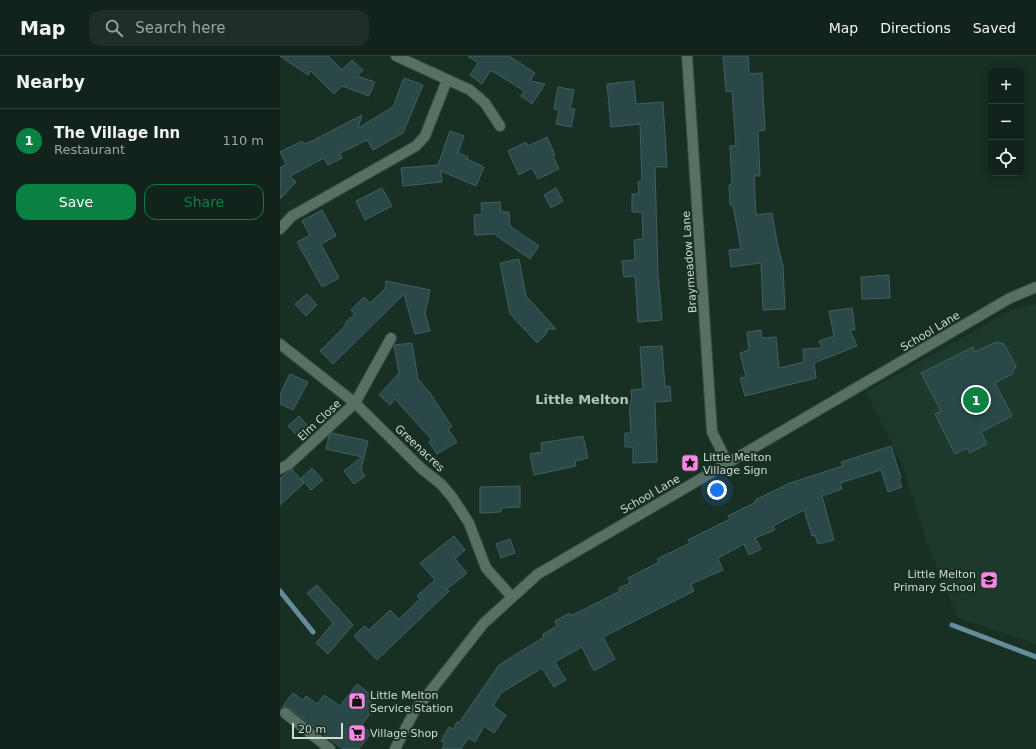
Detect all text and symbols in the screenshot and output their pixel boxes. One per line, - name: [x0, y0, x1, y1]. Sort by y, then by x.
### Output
- search box: [89, 10, 369, 46]
- text: Map: [20, 17, 65, 39]
- icon: search: [103, 17, 125, 39]
- text: Search here: [135, 19, 225, 37]
- text: Map: [829, 20, 858, 36]
- text: Directions: [880, 20, 951, 36]
- text: Saved: [973, 20, 1016, 36]
- map controls: [988, 68, 1024, 176]
- button: +: [988, 68, 1024, 104]
- text: Nearby: [16, 72, 85, 92]
- button: −: [988, 104, 1024, 140]
- text: The Village Inn: [54, 124, 180, 142]
- text: 1: [24, 133, 34, 148]
- text: 110 m: [222, 133, 264, 148]
- button: locate: [988, 140, 1024, 176]
- text: Restaurant: [54, 142, 125, 157]
- button: Save: [16, 184, 136, 220]
- button: Share: [144, 184, 264, 220]
- street label: Braymeadow Lane: [679, 210, 700, 313]
- street label: School Lane: [898, 309, 962, 354]
- pin: 1: [963, 385, 989, 415]
- district label: Little Melton: [535, 392, 629, 407]
- street label: Elm Close: [295, 397, 344, 444]
- street label: Greenacres: [392, 422, 447, 475]
- place label: Little Melton Village Sign: [703, 451, 771, 477]
- place icon: Little Melton Village Sign: [680, 453, 700, 473]
- street label: School Lane: [618, 472, 683, 517]
- your location: [707, 480, 727, 500]
- place label: Little Melton Primary School: [893, 568, 976, 594]
- school or university icon: Little Melton Primary School: [979, 570, 999, 590]
- place label: Little Melton Service Station: [370, 689, 453, 715]
- shop icon: Little Melton Service Station: [347, 691, 367, 711]
- scale bar: [292, 721, 343, 740]
- text: 20 m: [298, 723, 326, 736]
- supermarket icon: Village Shop: [347, 723, 367, 743]
- place label: Village Shop: [370, 727, 438, 740]

